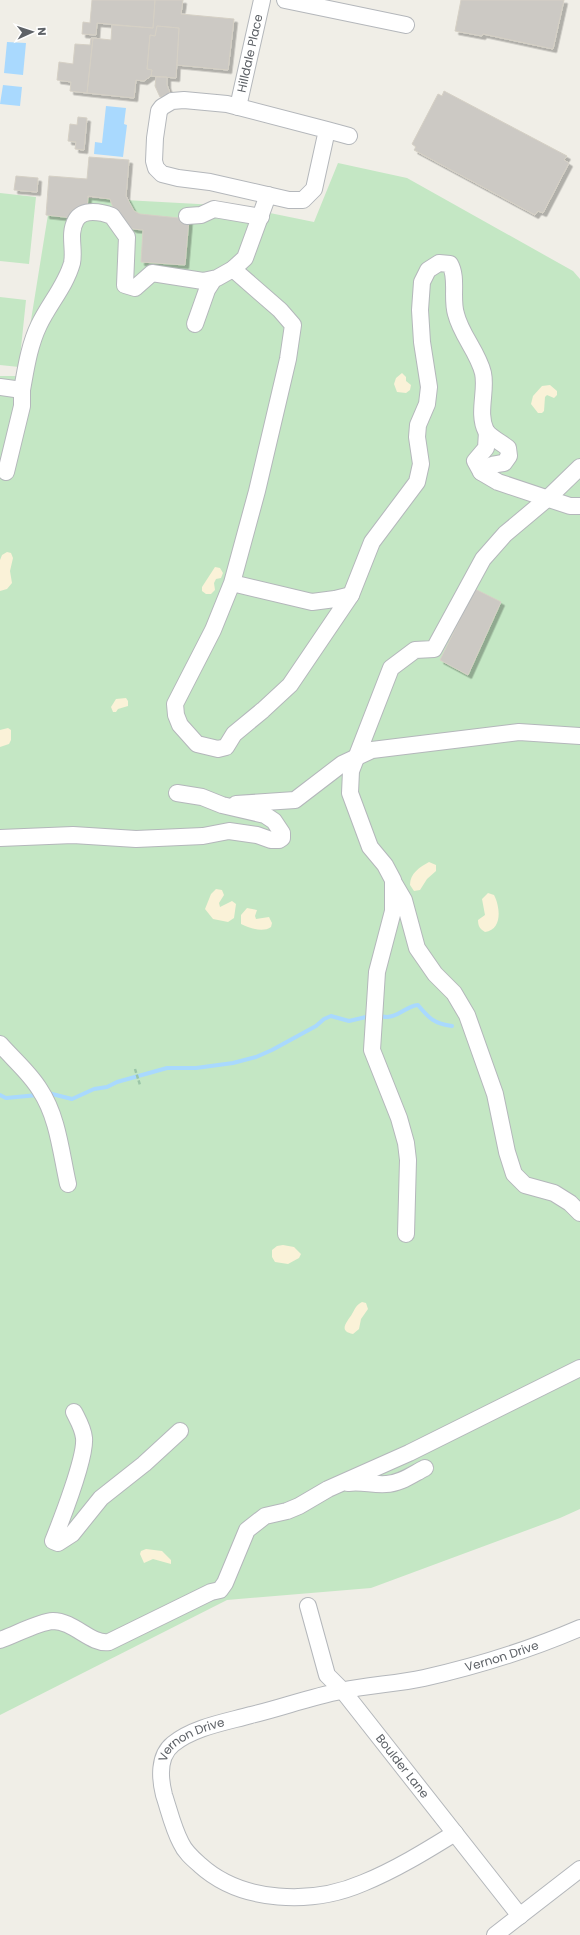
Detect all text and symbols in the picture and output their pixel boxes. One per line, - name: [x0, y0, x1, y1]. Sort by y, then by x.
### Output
- north arrow: [12, 12, 52, 52]
- street label: Hilldale Place: [233, 12, 267, 94]
- text: N: [34, 27, 50, 36]
- street label: Vernon Drive: [463, 1636, 541, 1675]
- street label: Vernon Drive: [154, 1713, 226, 1764]
- street label: Boulder Lane: [372, 1730, 433, 1802]

